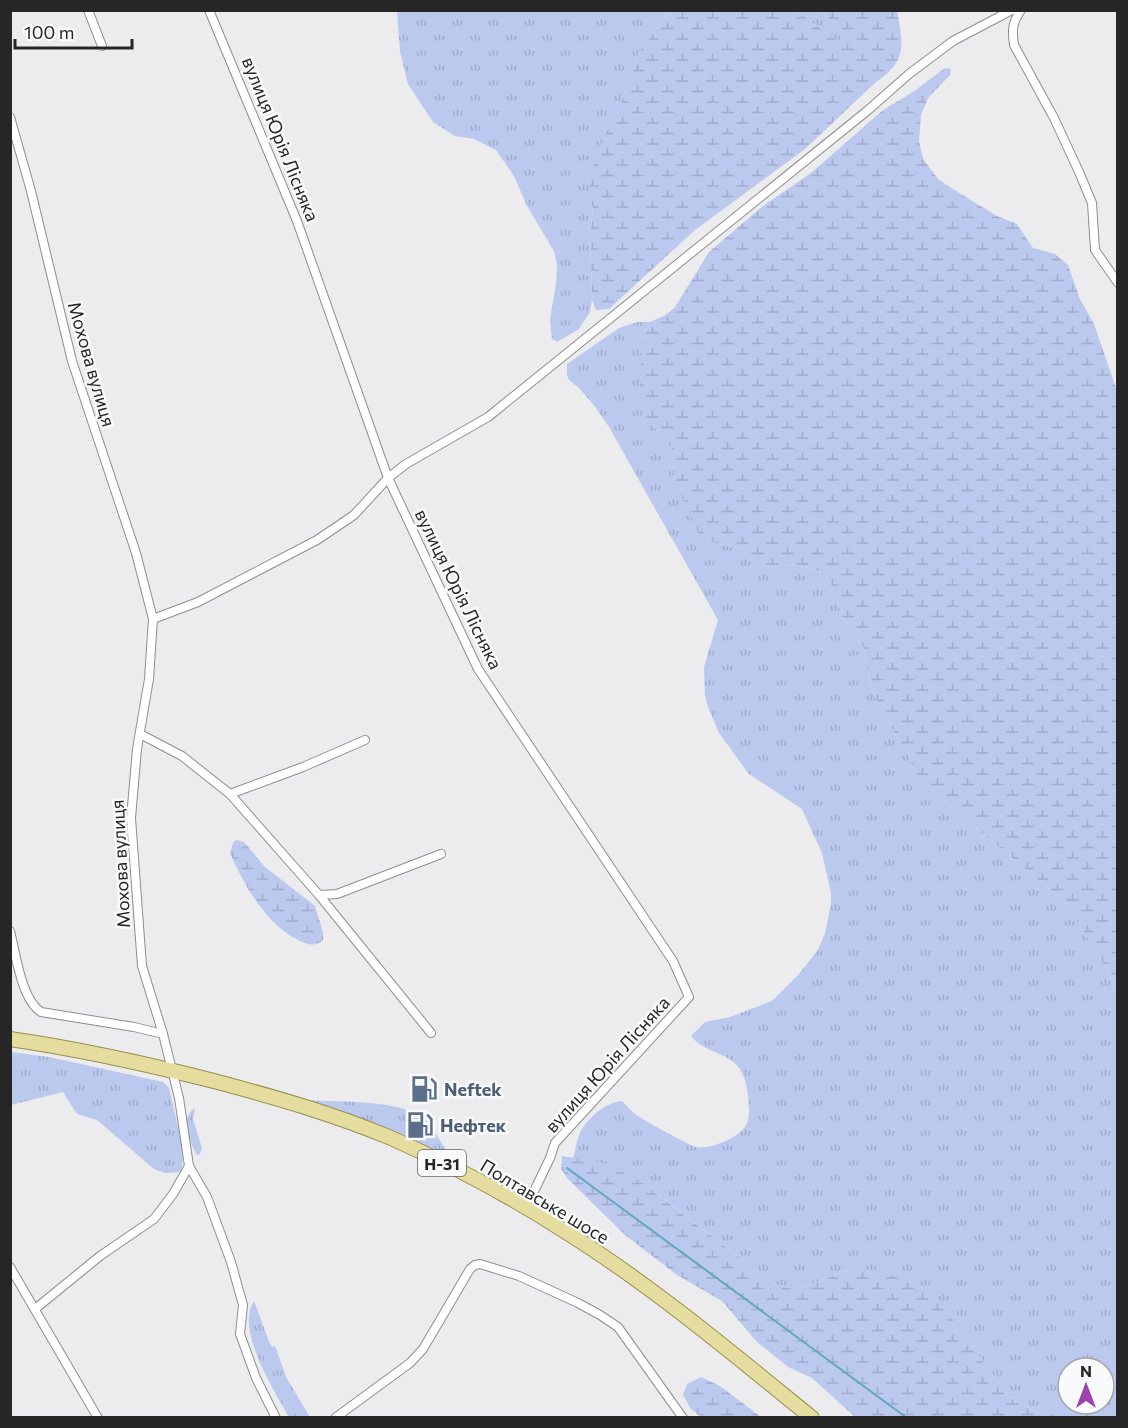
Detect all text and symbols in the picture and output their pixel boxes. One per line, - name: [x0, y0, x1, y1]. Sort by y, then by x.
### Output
- scale bar: [15, 12, 132, 50]
- text: 100 m: [24, 21, 74, 43]
- street label: вулиця Юрія Лісняка: [238, 53, 324, 225]
- street label: Мохова вулиця: [64, 299, 120, 429]
- street label: вулиця Юрія Лісняка: [411, 505, 507, 673]
- street label: Мохова вулиця: [106, 799, 134, 929]
- street label: вулиця Юрія Лісняка: [540, 991, 674, 1137]
- fuel station icon: Neftek: [409, 1074, 439, 1104]
- place label: Neftek: [444, 1078, 502, 1100]
- fuel station icon: Нефтек: [405, 1110, 435, 1140]
- place label: Нефтек: [440, 1114, 507, 1136]
- road number: Н-31: [418, 1150, 466, 1176]
- street label: Полтавське шосе: [477, 1154, 613, 1248]
- north arrow: [1056, 1356, 1116, 1416]
- text: N: [1080, 1361, 1092, 1380]

